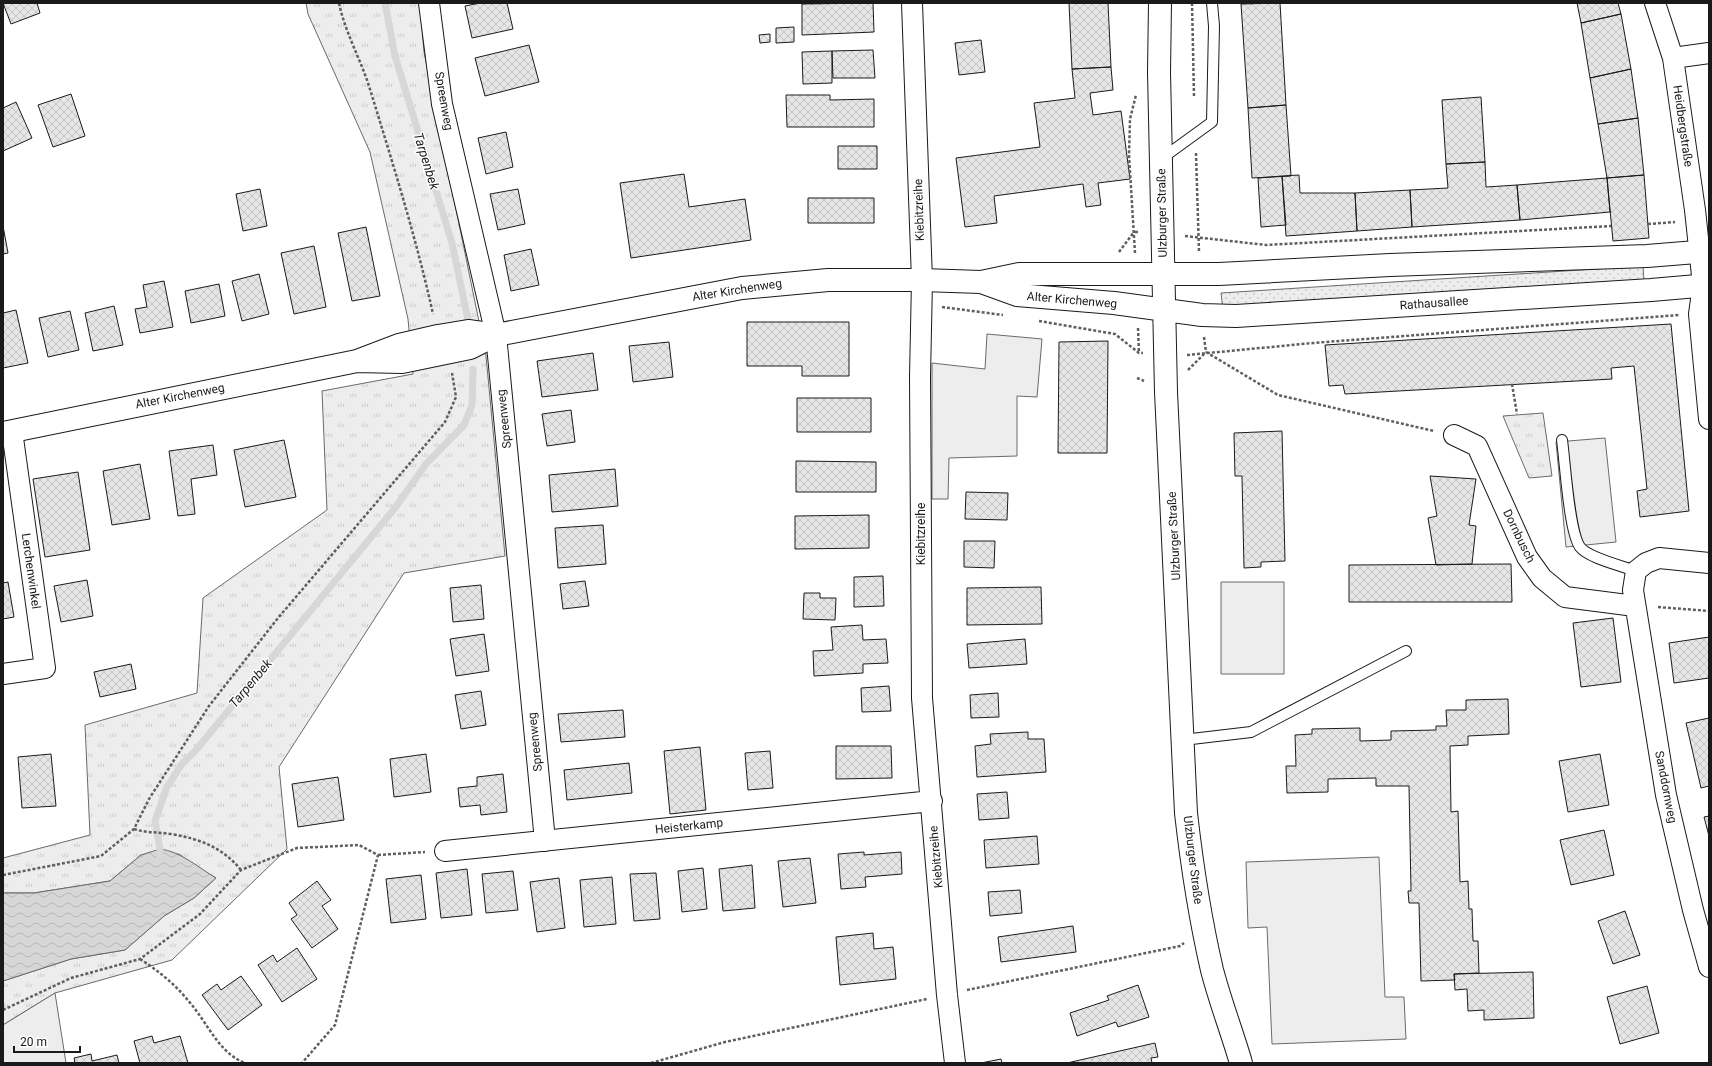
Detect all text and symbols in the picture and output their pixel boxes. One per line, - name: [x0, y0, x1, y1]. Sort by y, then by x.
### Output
- street label: Spreenweg: [432, 71, 456, 131]
- street label: Heidbergstraße: [1670, 84, 1696, 168]
- water label: Tarpenbek: [411, 131, 442, 192]
- street label: Ulzburger Straße: [1154, 168, 1170, 258]
- street label: Kiebitzreihe: [911, 178, 927, 242]
- street label: Alter Kirchenweg: [691, 276, 783, 304]
- street label: Alter Kirchenweg: [1026, 289, 1118, 311]
- street label: Rathausallee: [1399, 294, 1469, 312]
- street label: Alter Kirchenweg: [134, 380, 226, 412]
- street label: Spreenweg: [494, 389, 514, 449]
- street label: Ulzburger Straße: [1165, 491, 1183, 581]
- street label: Kiebitzreihe: [914, 503, 928, 565]
- street label: Dornbusch: [1500, 507, 1538, 565]
- street label: Lerchenwinkel: [19, 532, 43, 610]
- water label: Tarpenbek: [226, 656, 275, 711]
- street label: Spreenweg: [525, 712, 545, 772]
- street label: Sanddornweg: [1652, 750, 1680, 824]
- street label: Heisterkamp: [654, 815, 724, 837]
- street label: Ulzburger Straße: [1181, 815, 1205, 905]
- street label: Kiebitzreihe: [926, 825, 946, 889]
- scale bar: [14, 1028, 80, 1054]
- text: 20 m: [20, 1035, 47, 1049]

